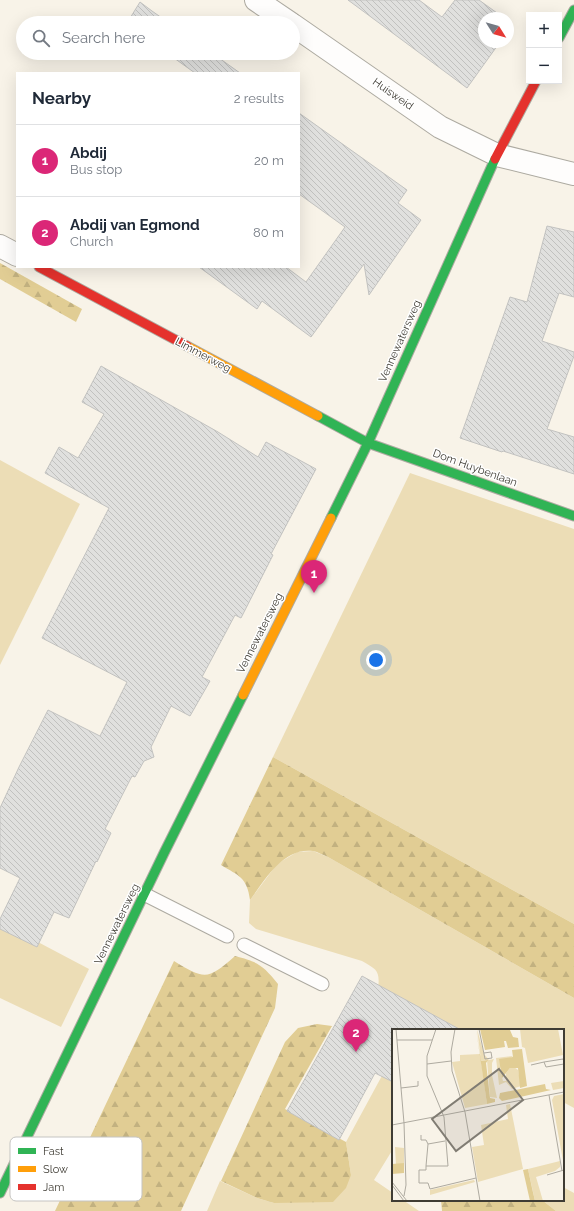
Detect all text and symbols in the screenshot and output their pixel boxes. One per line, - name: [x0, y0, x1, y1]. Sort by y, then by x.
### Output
- north arrow: [478, 12, 514, 48]
- map controls: [526, 12, 562, 84]
- button: +: [526, 12, 562, 48]
- search box: [16, 16, 300, 60]
- icon: search: [30, 27, 52, 49]
- text: Search here: [62, 29, 145, 47]
- button: −: [526, 48, 562, 84]
- street label: Huisweid: [370, 75, 416, 113]
- text: Nearby: [32, 88, 91, 108]
- text: 2 results: [234, 91, 284, 106]
- text: Abdij: [70, 144, 107, 162]
- text: 1: [42, 153, 48, 168]
- text: 20 m: [254, 153, 284, 168]
- text: Bus stop: [70, 162, 122, 177]
- text: Abdij van Egmond: [70, 216, 200, 234]
- text: 2: [41, 225, 49, 240]
- text: 80 m: [253, 225, 284, 240]
- text: Church: [70, 234, 113, 249]
- street label: Vennewatersweg: [376, 298, 424, 384]
- street label: Limmerweg: [173, 335, 233, 375]
- street label: Dom Huybenlaan: [431, 447, 519, 489]
- pin: 1: [301, 560, 327, 593]
- street label: Vennewatersweg: [234, 591, 286, 675]
- your location: [366, 650, 386, 670]
- street label: Vennewatersweg: [92, 882, 142, 966]
- pin: 2: [343, 1019, 369, 1052]
- inset map: [392, 1029, 564, 1201]
- legend: [10, 1137, 142, 1201]
- text: Fast: [43, 1145, 64, 1158]
- text: Slow: [43, 1163, 68, 1176]
- text: Jam: [43, 1181, 64, 1194]

